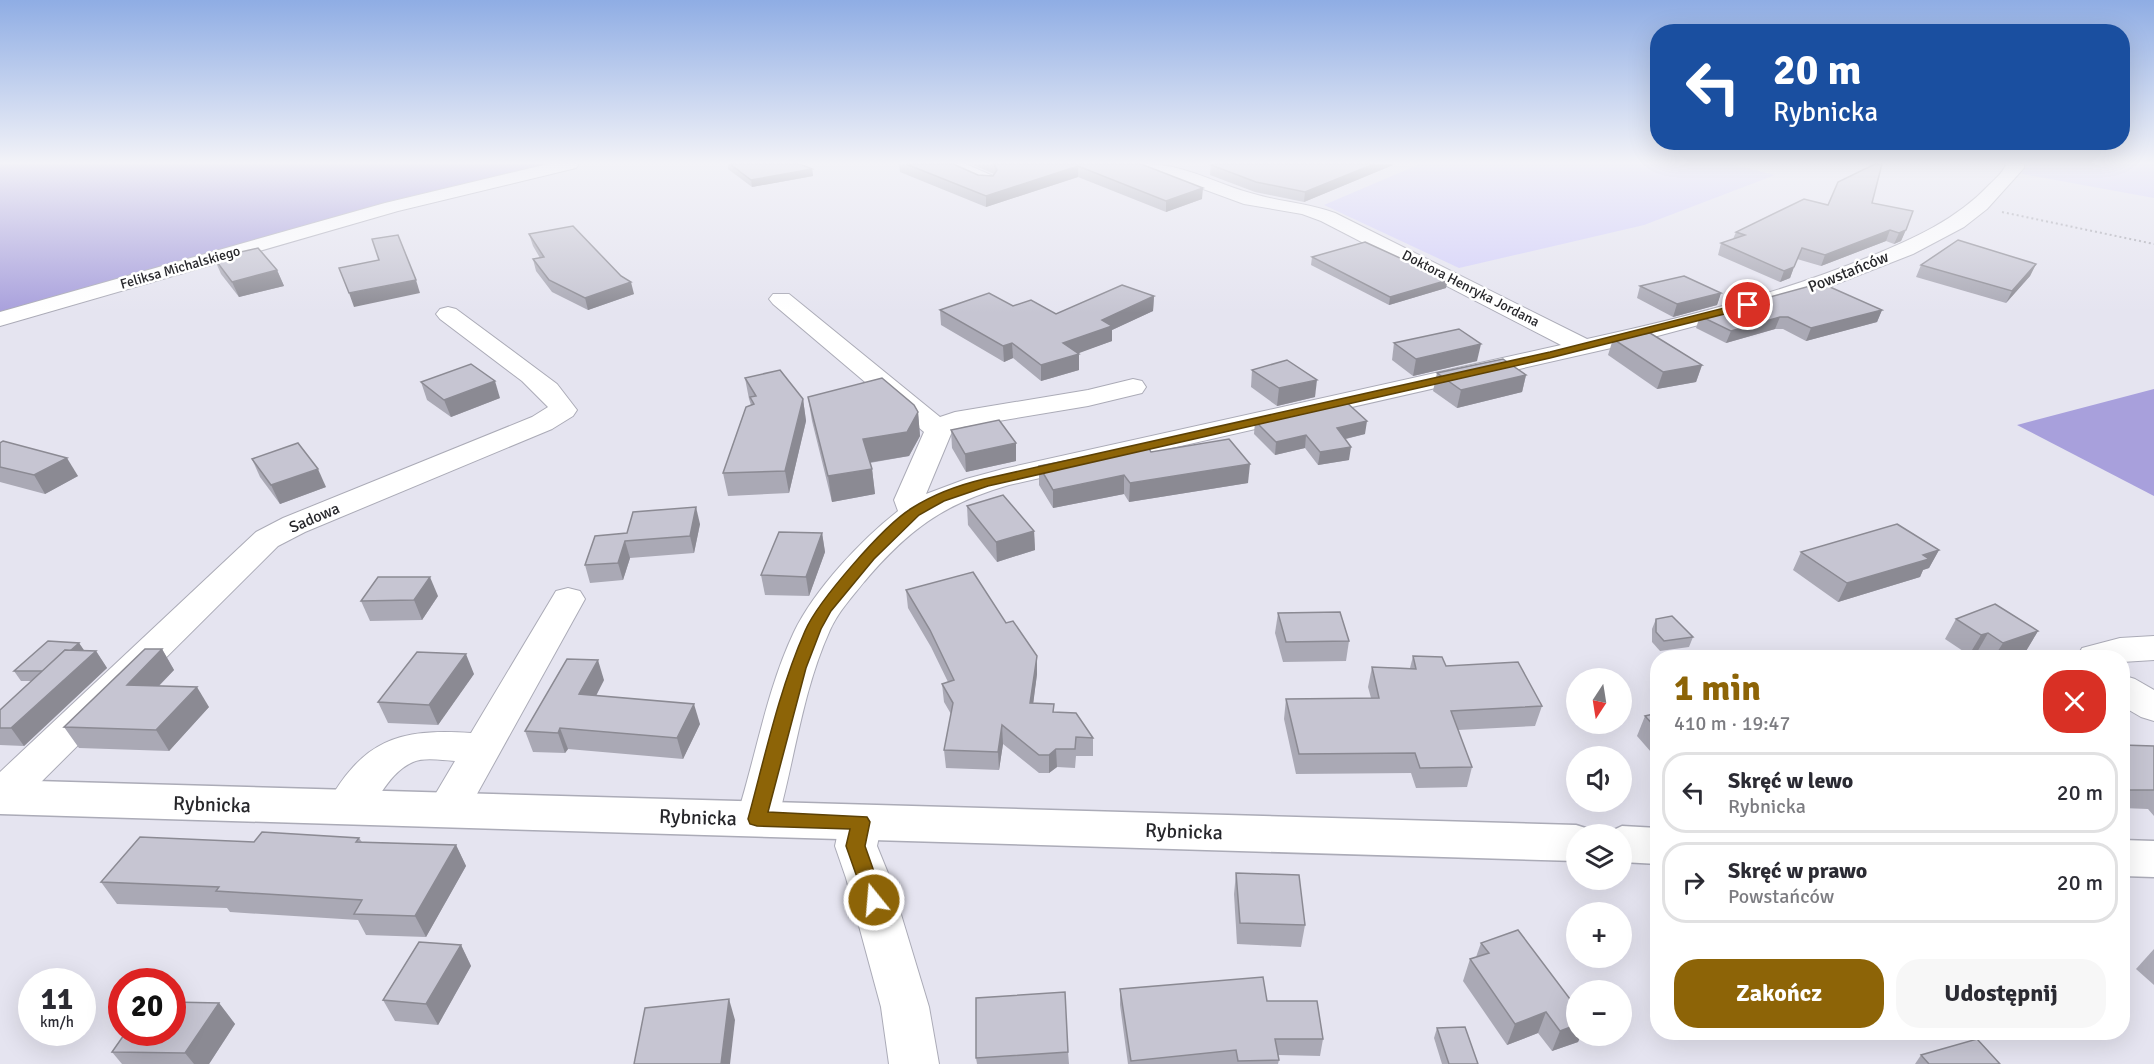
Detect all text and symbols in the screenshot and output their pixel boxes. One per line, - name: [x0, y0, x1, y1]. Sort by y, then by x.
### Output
- text: 20 m: [1773, 45, 1862, 96]
- icon: left: [1674, 48, 1752, 126]
- text: Rybnicka: [1773, 96, 1878, 129]
- street label: Feliksa Michalskiego: [118, 242, 242, 293]
- street label: Doktora Henryka Jordana: [1399, 246, 1542, 330]
- street label: Powstańców: [1805, 247, 1892, 297]
- pin: [1722, 279, 1773, 330]
- icon: arrive: [1731, 288, 1764, 321]
- street label: Sadowa: [286, 498, 343, 537]
- text: 1 min: [1674, 666, 1761, 711]
- north arrow: [1566, 668, 1632, 734]
- map controls: [1566, 668, 1632, 1046]
- button: close: [2043, 670, 2106, 733]
- text: 410 m · 19:47: [1674, 711, 1790, 736]
- button: sound: [1566, 746, 1632, 812]
- text: Skręć w lewo: [1728, 767, 1853, 794]
- icon: left: [1677, 776, 1710, 809]
- text: 20 m: [2057, 779, 2103, 806]
- street label: Rybnicka: [173, 791, 251, 818]
- text: Rybnicka: [1728, 794, 1806, 819]
- street label: Rybnicka: [659, 804, 737, 831]
- street label: Rybnicka: [1145, 818, 1223, 845]
- button: layers: [1566, 824, 1632, 890]
- text: Skręć w prawo: [1728, 857, 1867, 884]
- icon: right: [1677, 866, 1710, 899]
- position arrow: [842, 868, 906, 932]
- text: 20 m: [2057, 869, 2103, 896]
- text: Powstańców: [1728, 884, 1834, 909]
- button: +: [1566, 902, 1632, 968]
- button: Zakończ: [1674, 959, 1884, 1028]
- button: Udostępnij: [1896, 959, 2106, 1028]
- speed limit sign: 20: [108, 968, 186, 1046]
- button: −: [1566, 980, 1632, 1046]
- text: 11: [41, 981, 73, 1018]
- text: km/h: [40, 1013, 74, 1031]

